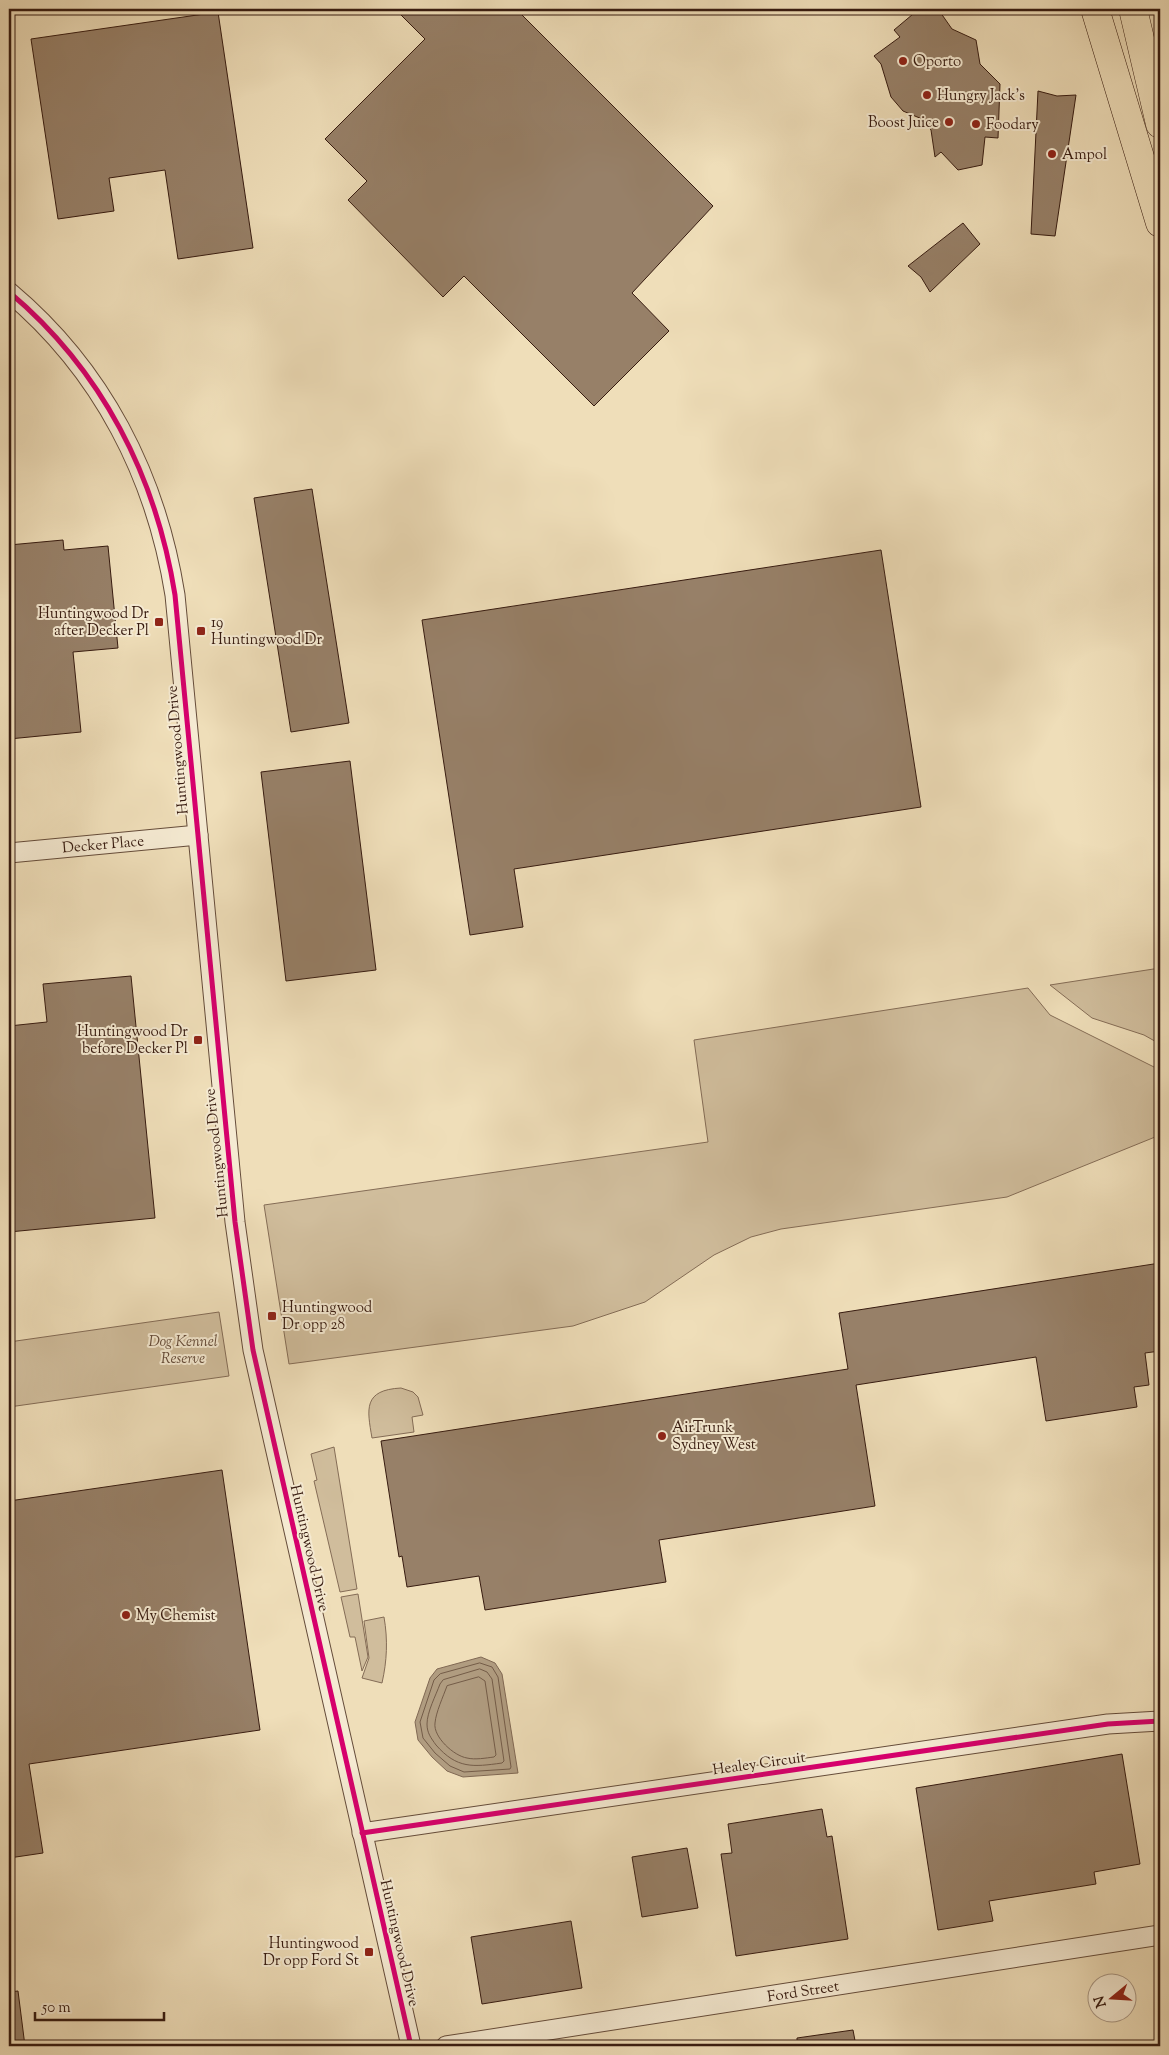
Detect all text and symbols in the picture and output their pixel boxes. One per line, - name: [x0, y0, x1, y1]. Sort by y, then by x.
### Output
- place label: Oporto: [913, 52, 961, 73]
- marker: Oporto: [897, 55, 909, 67]
- place label: Hungry Jack's: [937, 86, 1025, 107]
- marker: Hungry Jack's: [921, 89, 933, 101]
- place label: Boost Juice: [868, 113, 939, 134]
- place label: Foodary: [986, 115, 1039, 136]
- marker: Boost Juice: [943, 116, 955, 128]
- marker: Foodary: [970, 118, 982, 130]
- place label: Ampol: [1062, 145, 1107, 166]
- marker: Ampol: [1046, 148, 1058, 160]
- place label: Huntingwood Dr after Decker Pl: [38, 604, 149, 642]
- place label: 19 Huntingwood Dr: [211, 613, 322, 651]
- marker: Huntingwood Dr after Decker Pl: [153, 616, 165, 628]
- marker: 19 Huntingwood Dr: [195, 625, 207, 637]
- street label: Huntingwood Drive: [162, 684, 195, 815]
- street label: Decker Place: [61, 831, 145, 860]
- place label: Huntingwood Dr before Decker Pl: [77, 1022, 188, 1060]
- marker: Huntingwood Dr before Decker Pl: [192, 1034, 204, 1046]
- street label: Huntingwood Drive: [200, 1087, 235, 1218]
- place label: Huntingwood Dr opp 28: [282, 1298, 373, 1336]
- marker: Huntingwood Dr opp 28: [266, 1310, 278, 1322]
- park label: Dog Kennel Reserve: [148, 1332, 218, 1370]
- place label: AirTrunk Sydney West: [672, 1418, 756, 1456]
- marker: AirTrunk Sydney West: [656, 1430, 668, 1442]
- street label: Huntingwood Drive: [284, 1483, 333, 1614]
- place label: My Chemist: [136, 1606, 216, 1627]
- marker: My Chemist: [120, 1609, 132, 1621]
- street label: Healey Circuit: [711, 1748, 807, 1781]
- street label: Huntingwood Drive: [374, 1878, 423, 2009]
- place label: Huntingwood Dr opp Ford St: [263, 1934, 360, 1972]
- marker: Huntingwood Dr opp Ford St: [363, 1946, 375, 1958]
- north arrow: [1086, 1972, 1136, 2022]
- street label: Ford Street: [766, 1976, 841, 2009]
- scale bar: [35, 1990, 164, 2022]
- text: N: [1090, 1993, 1113, 2010]
- text: 50 m: [41, 1998, 71, 2019]

